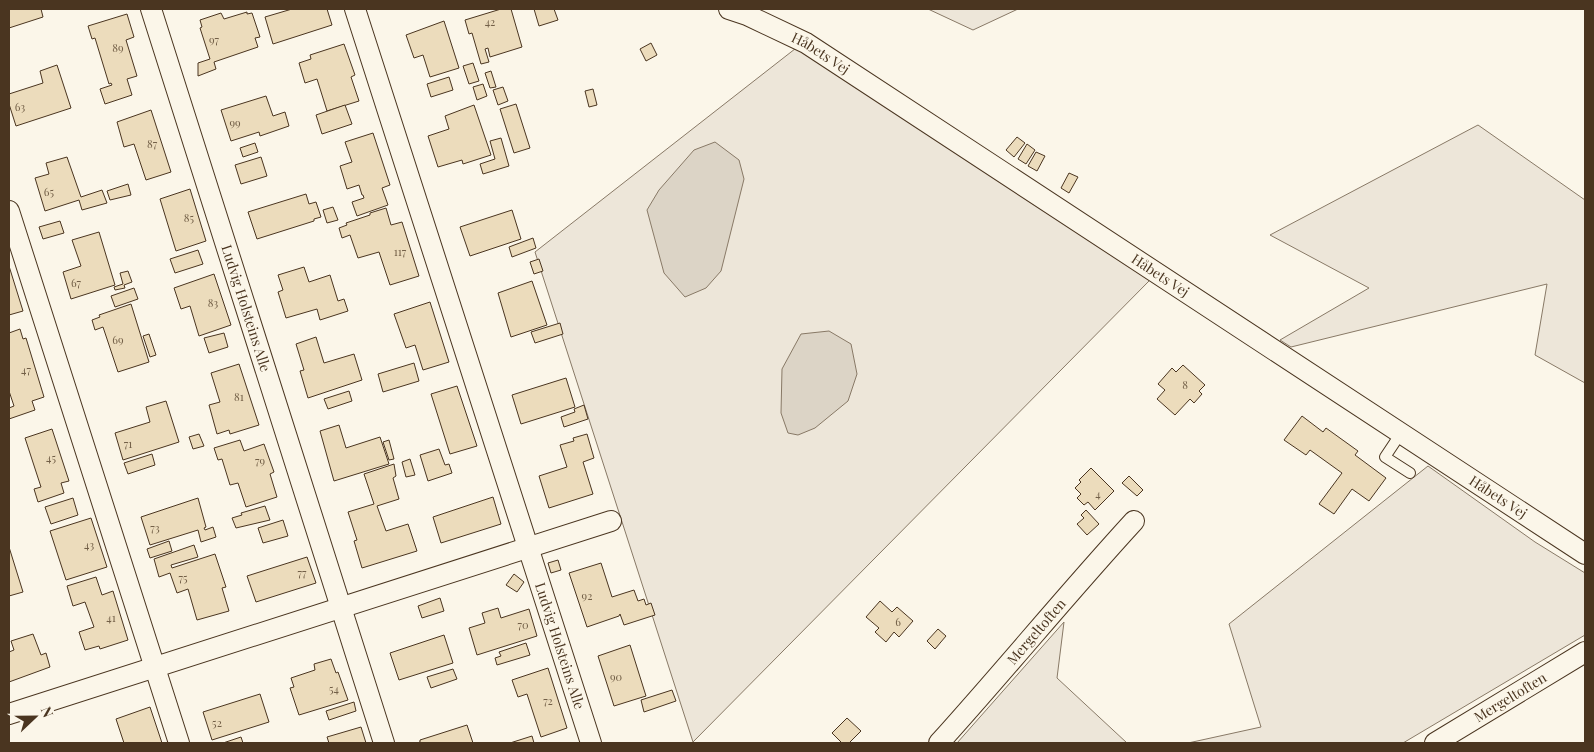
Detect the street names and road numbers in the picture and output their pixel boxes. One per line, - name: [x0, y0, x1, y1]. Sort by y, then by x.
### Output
- street label: Håbets Vej: [789, 28, 854, 78]
- street label: Ludvig Holsteins Alle: [217, 242, 276, 374]
- street label: Håbets Vej: [1128, 249, 1193, 301]
- street label: Håbets Vej: [1466, 471, 1531, 523]
- street label: Ludvig Holsteins Alle: [531, 580, 590, 712]
- street label: Mergeltoften: [1002, 594, 1070, 668]
- street label: Mergeltoften: [1470, 667, 1550, 726]

